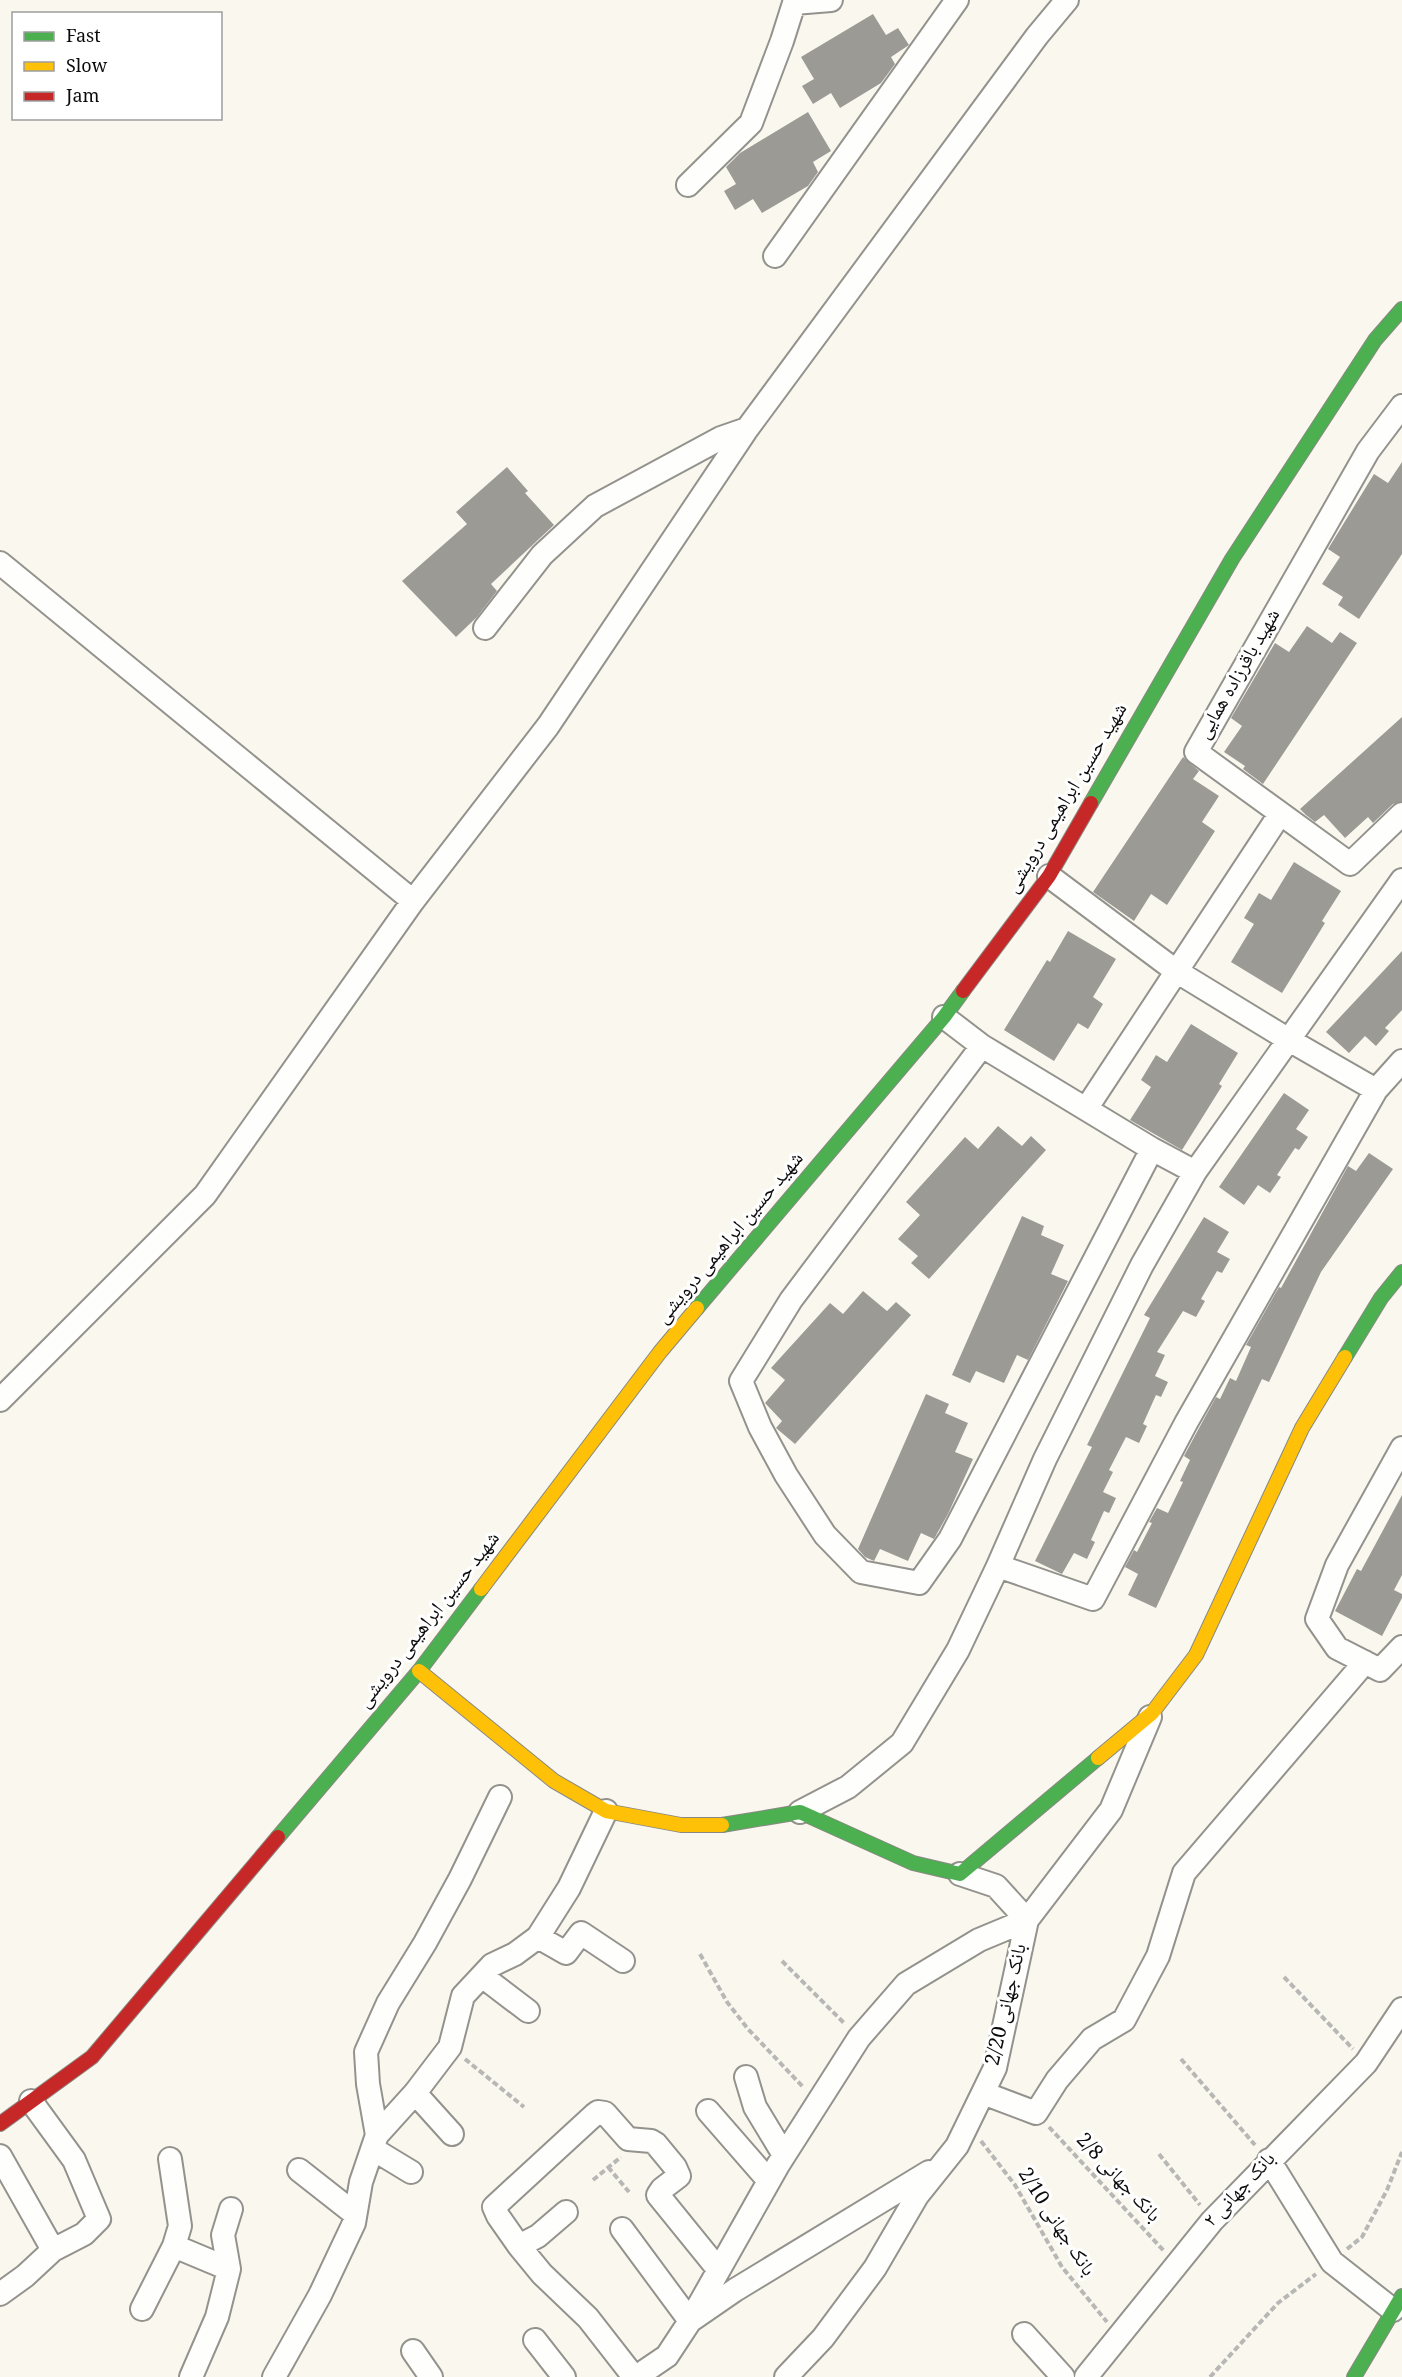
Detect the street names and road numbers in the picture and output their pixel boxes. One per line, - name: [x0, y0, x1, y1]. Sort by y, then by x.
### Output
- street label: شهید باقرزاده همایی: [1189, 603, 1291, 747]
- street label: شهید حسین ابراهیمی درویشی: [997, 697, 1139, 901]
- street label: شهید حسین ابراهیمی درویشی: [648, 1145, 814, 1333]
- street label: شهید حسین ابراهیمی درویشی: [350, 1525, 510, 1717]
- street label: بانک جهانی 2/20: [977, 1941, 1039, 2069]
- street label: بانک جهانی 2/8: [1066, 2126, 1168, 2232]
- street label: بانک جهانی ۲: [1196, 2145, 1286, 2237]
- street label: بانک جهانی 2/10: [1007, 2162, 1103, 2284]

